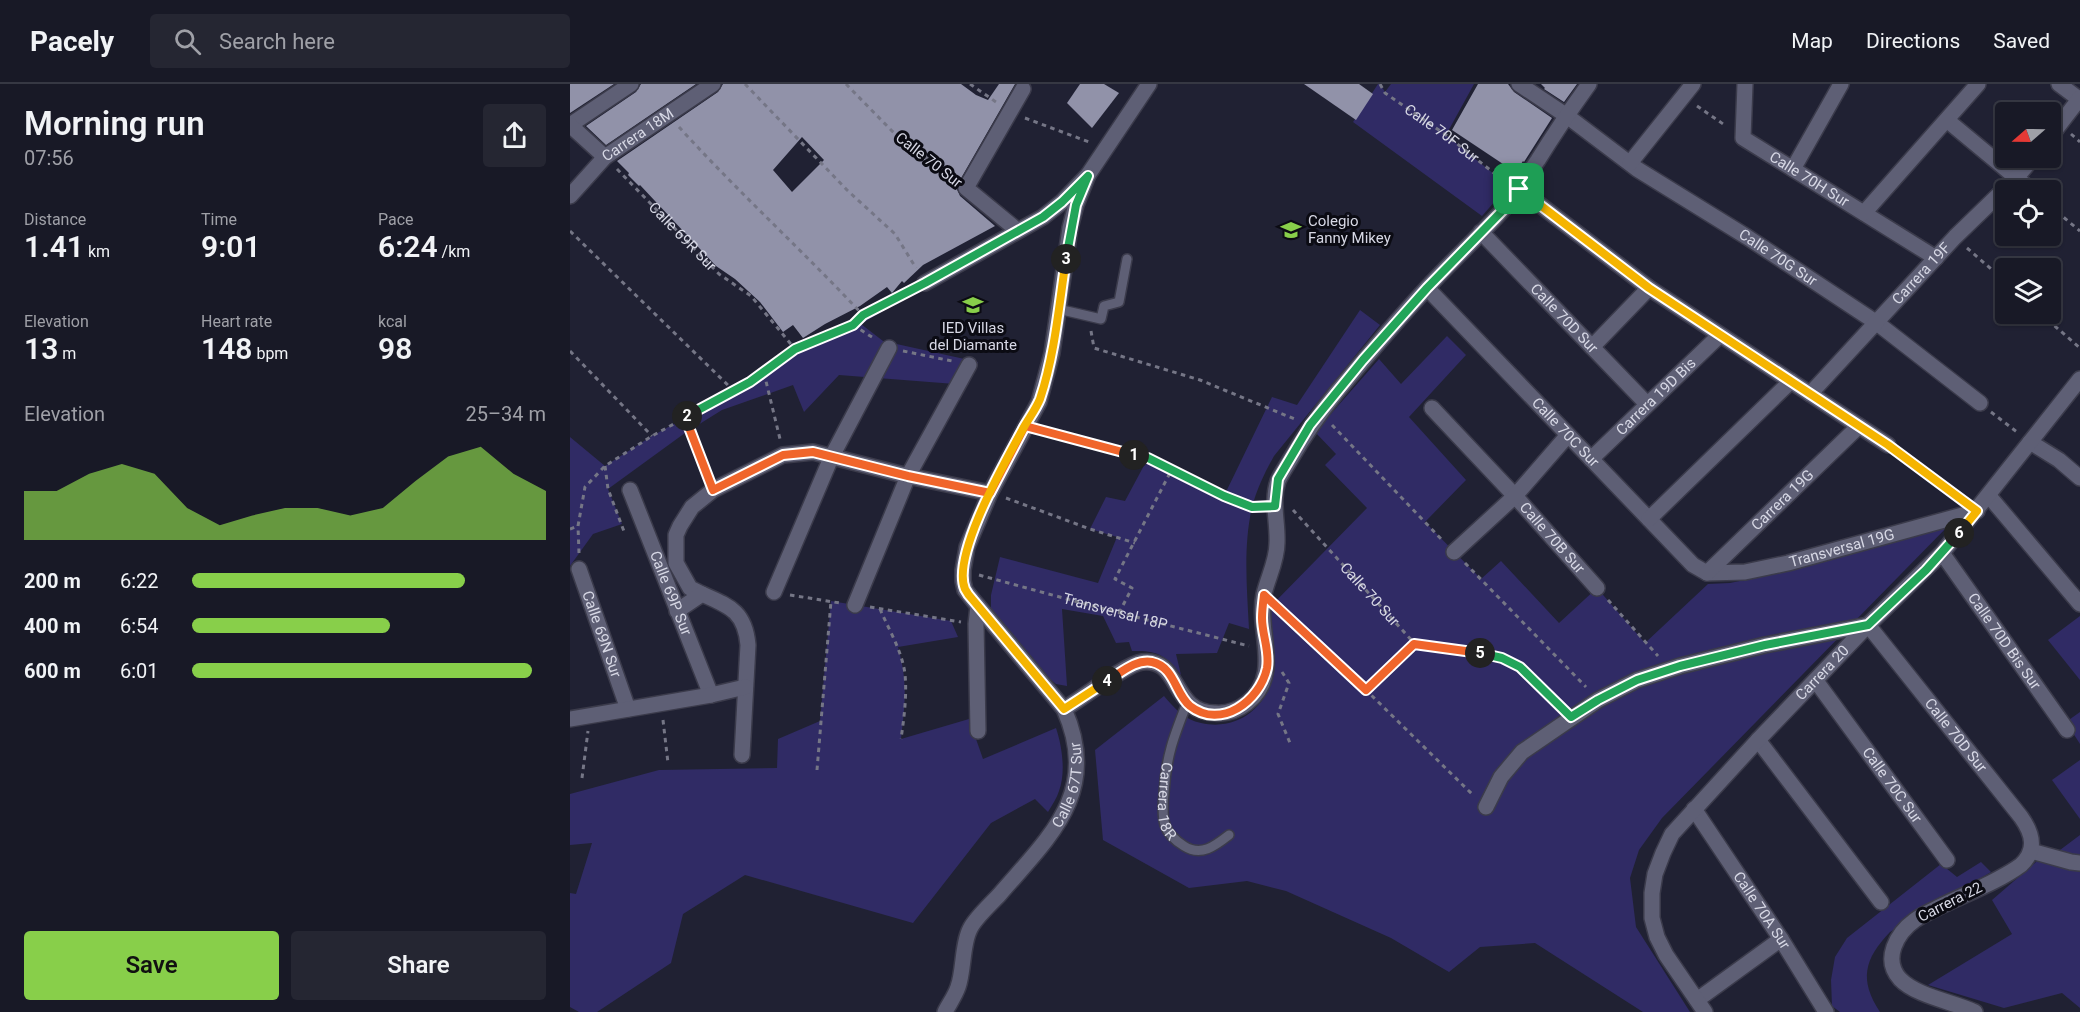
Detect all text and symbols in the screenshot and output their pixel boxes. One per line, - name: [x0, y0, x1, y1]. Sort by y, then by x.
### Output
- search box: [150, 14, 570, 68]
- text: Pacely: [30, 25, 114, 58]
- icon: search: [171, 25, 204, 58]
- text: Search here: [219, 29, 335, 54]
- text: Map: [1791, 29, 1833, 53]
- text: Directions: [1866, 29, 1960, 53]
- text: Saved: [1993, 29, 2050, 53]
- street label: Calle 70F Sur: [1401, 100, 1483, 167]
- north arrow: [1995, 102, 2061, 168]
- map controls: [1995, 102, 2061, 324]
- text: Morning run: [24, 104, 205, 143]
- button: share: [483, 104, 546, 167]
- street label: Carrera 18M: [599, 104, 677, 165]
- street label: Calle 70 Sur: [892, 128, 966, 192]
- text: 07:56: [24, 146, 74, 170]
- street label: Calle 70H Sur: [1766, 148, 1852, 211]
- pin: [1493, 163, 1544, 214]
- icon: arrive: [1502, 172, 1535, 205]
- button: locate: [1995, 180, 2061, 246]
- street label: Calle 69R Sur: [645, 198, 720, 275]
- text: Distance: [24, 210, 86, 229]
- text: Time: [201, 210, 237, 229]
- text: Pace: [378, 210, 414, 229]
- place label: Colegio Fanny Mikey: [1308, 212, 1391, 247]
- school or university icon: Colegio Fanny Mikey: [1279, 218, 1303, 242]
- street label: Calle 70G Sur: [1736, 225, 1821, 290]
- text: 1.41: [24, 229, 84, 264]
- text: 9:01: [201, 229, 261, 264]
- text: 6:24: [378, 229, 438, 264]
- street label: Carrera 19F: [1888, 239, 1954, 308]
- text: km: [84, 242, 110, 261]
- text: /km: [438, 242, 470, 261]
- pin: 3: [1051, 244, 1081, 274]
- text: 3: [1061, 249, 1071, 268]
- button: layers: [1995, 258, 2061, 324]
- street label: Calle 70D Sur: [1527, 280, 1602, 357]
- school or university icon: IED Villas del Diamante: [961, 293, 985, 317]
- text: Elevation: [24, 312, 89, 331]
- text: Heart rate: [201, 312, 272, 331]
- text: kcal: [378, 312, 407, 331]
- place label: IED Villas del Diamante: [929, 319, 1017, 354]
- text: 13: [24, 331, 58, 366]
- text: 148: [201, 331, 252, 366]
- text: 98: [378, 331, 412, 366]
- text: m: [58, 344, 76, 363]
- text: bpm: [252, 344, 288, 363]
- street label: Carrera 19D Bis: [1612, 354, 1700, 439]
- street label: Calle 70C Sur: [1528, 394, 1603, 471]
- pin: 2: [672, 401, 702, 431]
- text: Elevation: [24, 402, 105, 426]
- text: 25–34 m: [465, 402, 546, 426]
- text: 2: [682, 406, 692, 425]
- pin: 1: [1119, 440, 1149, 470]
- text: 1: [1129, 445, 1139, 464]
- street label: Carrera 19G: [1748, 466, 1817, 534]
- street label: Calle 70B Sur: [1516, 499, 1589, 577]
- pin: 6: [1944, 518, 1974, 548]
- text: 6: [1954, 523, 1964, 542]
- street label: Transversal 19G: [1787, 525, 1896, 571]
- street label: Calle 69P Sur: [646, 548, 696, 638]
- street label: Calle 70 Sur: [1336, 559, 1403, 630]
- text: 200 m: [24, 569, 81, 593]
- text: 6:22: [120, 569, 159, 593]
- street label: Calle 69N Sur: [578, 588, 625, 680]
- street label: Transversal 18P: [1061, 589, 1169, 634]
- street label: Calle 70D Bis Sur: [1964, 589, 2045, 693]
- text: 400 m: [24, 614, 81, 638]
- text: 6:54: [120, 614, 159, 638]
- pin: 5: [1465, 638, 1495, 668]
- street label: Carrera 20: [1792, 641, 1853, 704]
- text: 5: [1475, 643, 1485, 662]
- text: 600 m: [24, 659, 81, 683]
- text: 6:01: [120, 659, 159, 683]
- pin: 4: [1092, 666, 1122, 696]
- text: 4: [1102, 671, 1112, 690]
- street label: Calle 70D Sur: [1921, 695, 1991, 776]
- street label: Calle 67T Sur: [1048, 741, 1086, 831]
- street label: Calle 70C Sur: [1858, 744, 1926, 827]
- street label: Carrera 18R: [1154, 761, 1180, 844]
- street label: Calle 70A Sur: [1729, 868, 1794, 953]
- street label: Carrera 22: [1915, 878, 1985, 926]
- button: Save: [24, 931, 279, 1000]
- button: Share: [291, 931, 546, 1000]

